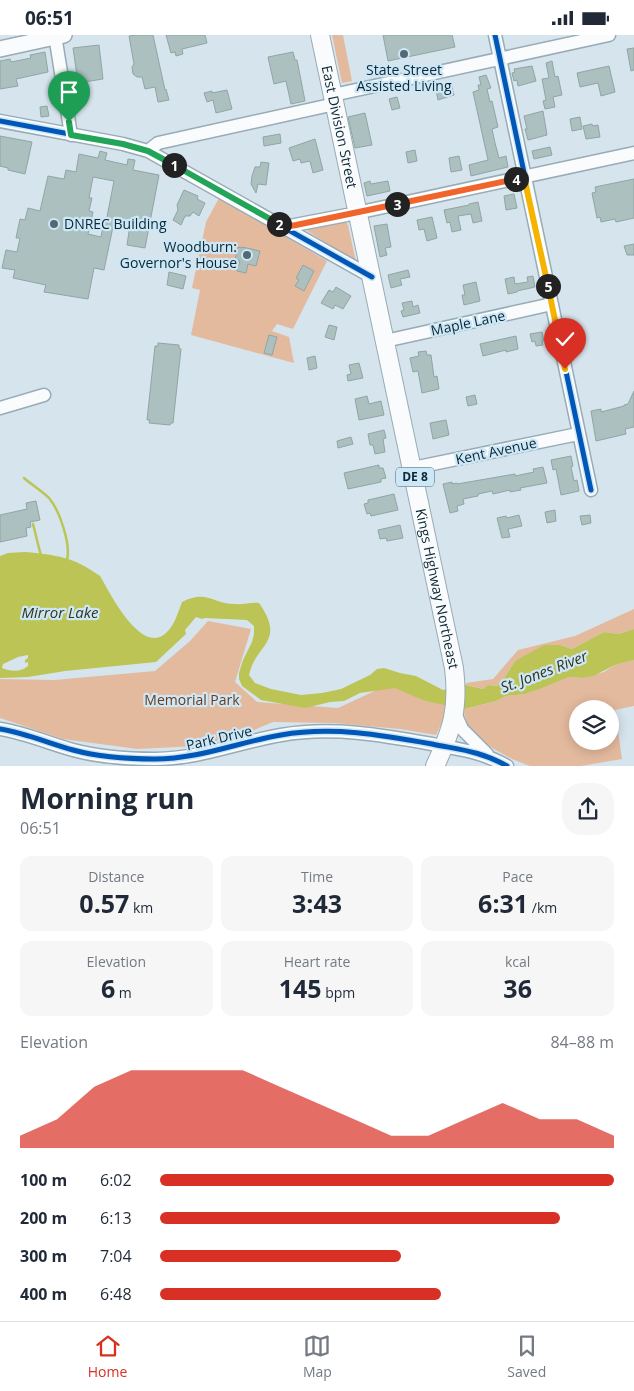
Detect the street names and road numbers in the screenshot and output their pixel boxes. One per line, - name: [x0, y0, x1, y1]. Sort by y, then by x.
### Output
- street label: East Division Street: [318, 64, 362, 190]
- street label: Maple Lane: [429, 305, 507, 340]
- street label: Kent Avenue: [454, 433, 538, 468]
- road number: DE 8: [396, 467, 434, 487]
- street label: Kings Highway Northeast: [411, 507, 464, 671]
- street label: Park Drive: [184, 721, 254, 754]

